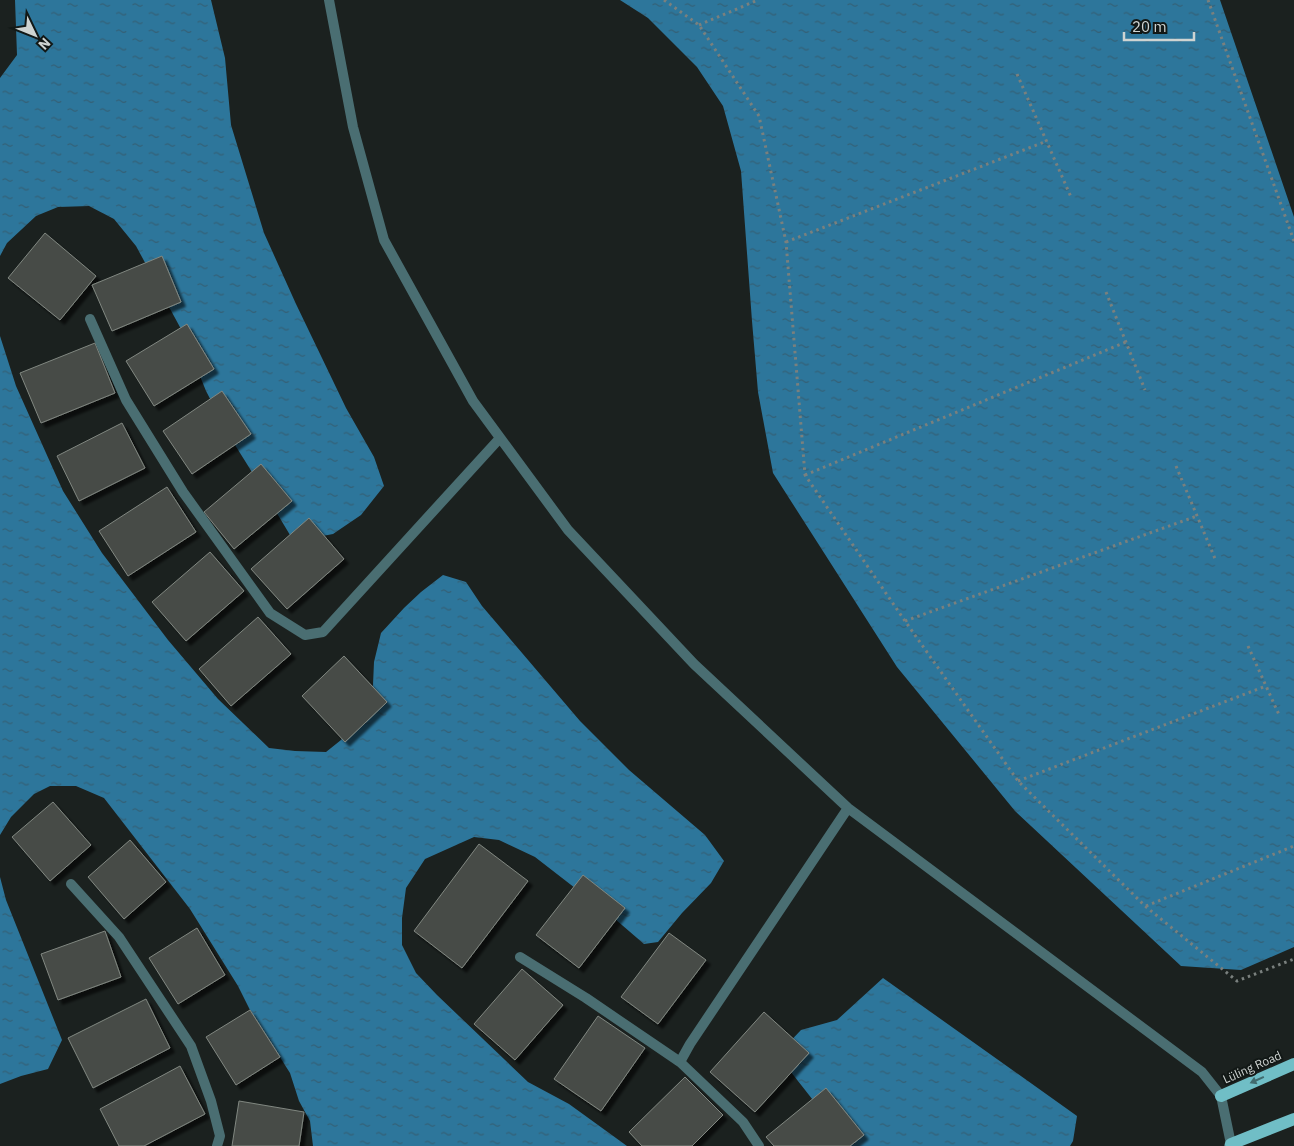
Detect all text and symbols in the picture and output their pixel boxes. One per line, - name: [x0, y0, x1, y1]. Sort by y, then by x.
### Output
- north arrow: [10, 10, 60, 60]
- scale bar: [1124, 10, 1194, 42]
- text: 20 m: [1132, 17, 1167, 36]
- text: N: [34, 34, 55, 54]
- street label: Lüling Road: [1220, 1047, 1284, 1087]
- one-way arrow: [1250, 1076, 1264, 1084]

